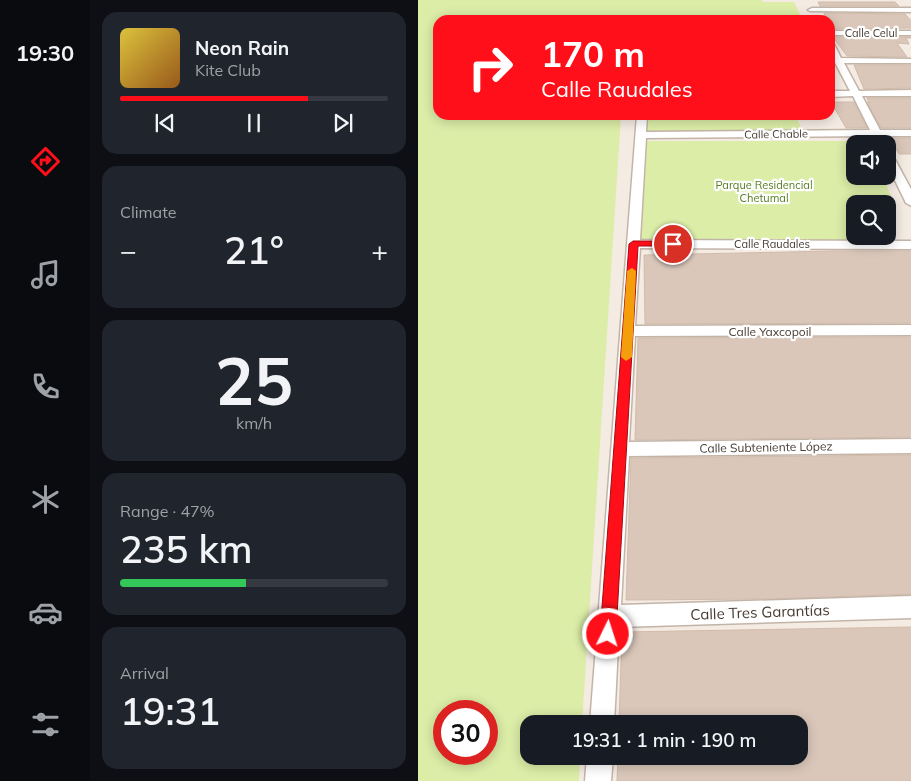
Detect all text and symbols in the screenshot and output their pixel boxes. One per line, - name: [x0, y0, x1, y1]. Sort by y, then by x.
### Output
- street label: Calle Celul: [845, 26, 897, 40]
- text: 170 m: [541, 32, 645, 76]
- icon: right: [458, 35, 523, 100]
- text: Neon Rain: [195, 36, 289, 60]
- text: 19:30: [16, 39, 74, 67]
- text: Kite Club: [195, 60, 261, 80]
- text: Calle Raudales: [541, 75, 693, 103]
- icon: previous: [151, 109, 179, 137]
- icon: pause: [240, 109, 268, 137]
- icon: next: [329, 109, 357, 137]
- street label: Calle Chable: [744, 126, 808, 142]
- map controls: [846, 135, 896, 245]
- button: sound: [846, 135, 896, 185]
- icon: directions: [28, 144, 63, 179]
- park label: Parque Residencial Chetumal: [715, 178, 813, 205]
- button: search: [846, 195, 896, 245]
- text: Climate: [120, 202, 176, 222]
- pin: [652, 223, 694, 265]
- text: 21°: [224, 226, 284, 274]
- icon: arrive: [659, 230, 687, 258]
- text: −: [120, 233, 137, 268]
- text: +: [371, 233, 388, 268]
- street label: Calle Raudales: [734, 237, 810, 251]
- icon: music: [28, 257, 63, 292]
- street label: Calle Yaxcopoil: [729, 324, 811, 339]
- text: 25: [215, 340, 293, 421]
- icon: phone: [28, 369, 63, 404]
- text: km/h: [236, 413, 272, 433]
- street label: Calle Subteniente López: [699, 438, 833, 456]
- icon: climate: [28, 482, 63, 517]
- text: Range · 47%: [120, 501, 215, 521]
- text: 235 km: [120, 525, 253, 573]
- icon: car: [28, 595, 63, 630]
- street label: Calle Tres Garantías: [690, 600, 830, 624]
- position arrow: [581, 607, 633, 659]
- text: Arrival: [120, 663, 169, 683]
- text: 19:31: [120, 687, 220, 735]
- speed limit sign: 30: [433, 700, 498, 765]
- icon: filters: [28, 707, 63, 742]
- text: 19:31 · 1 min · 190 m: [571, 728, 757, 752]

